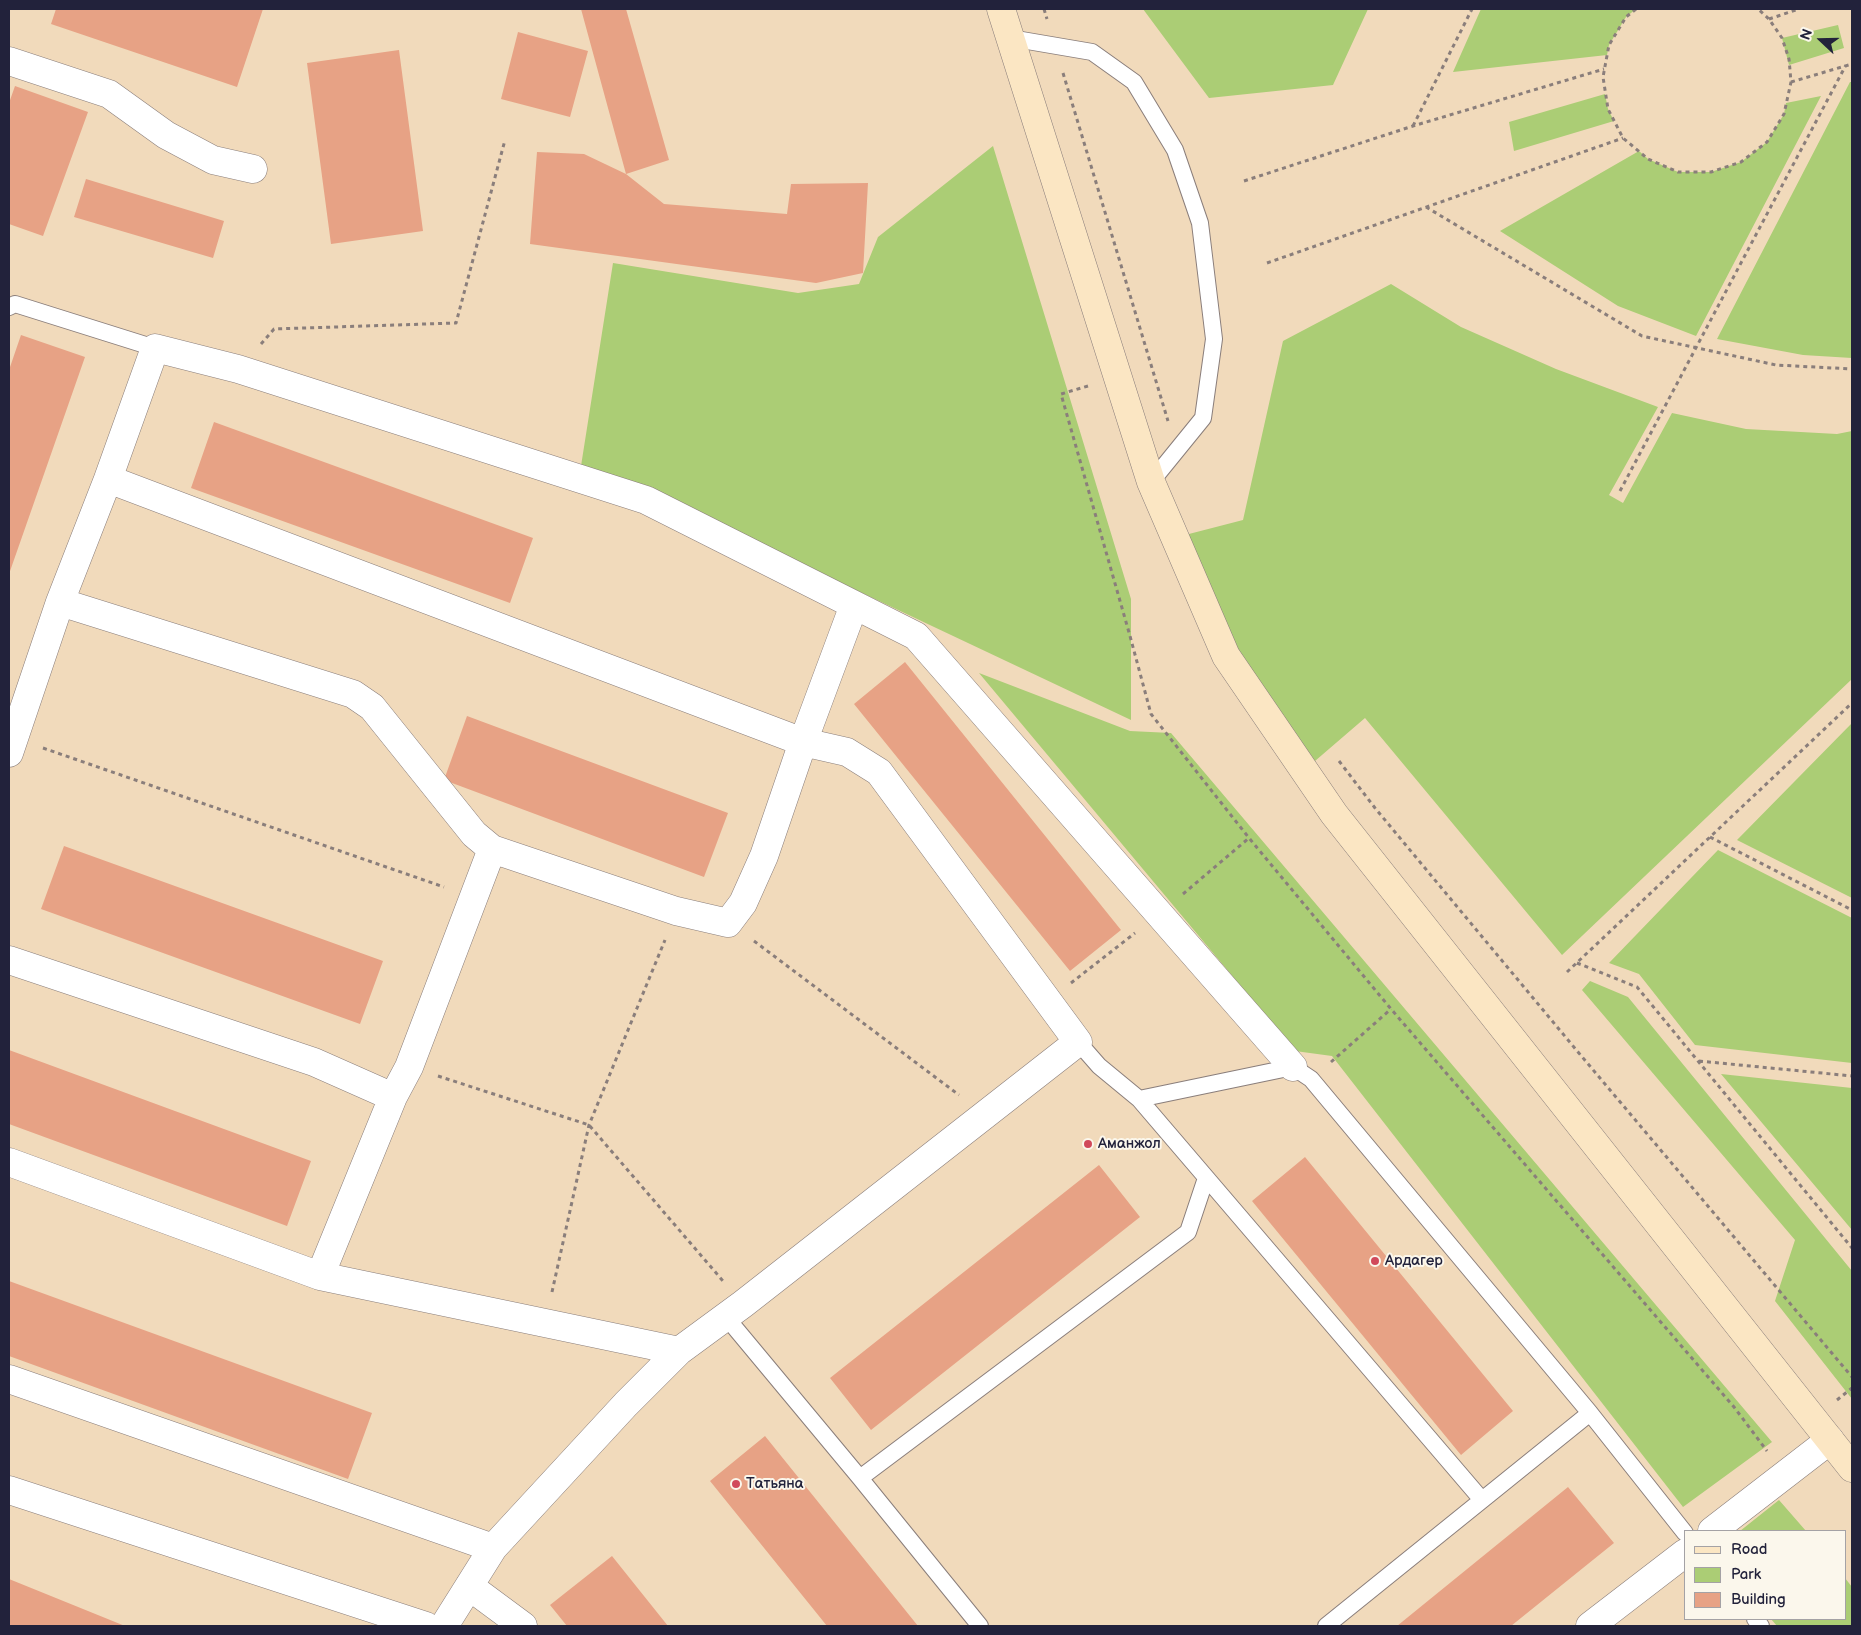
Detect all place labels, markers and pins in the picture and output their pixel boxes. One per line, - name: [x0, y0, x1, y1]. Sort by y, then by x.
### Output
- place label: Аманжол: [1098, 1135, 1161, 1153]
- marker: Аманжол: [1082, 1138, 1094, 1150]
- place label: Ардагер: [1385, 1252, 1443, 1270]
- marker: Ардагер: [1369, 1255, 1381, 1267]
- place label: Татьяна: [746, 1475, 804, 1493]
- marker: Татьяна: [730, 1478, 742, 1490]

